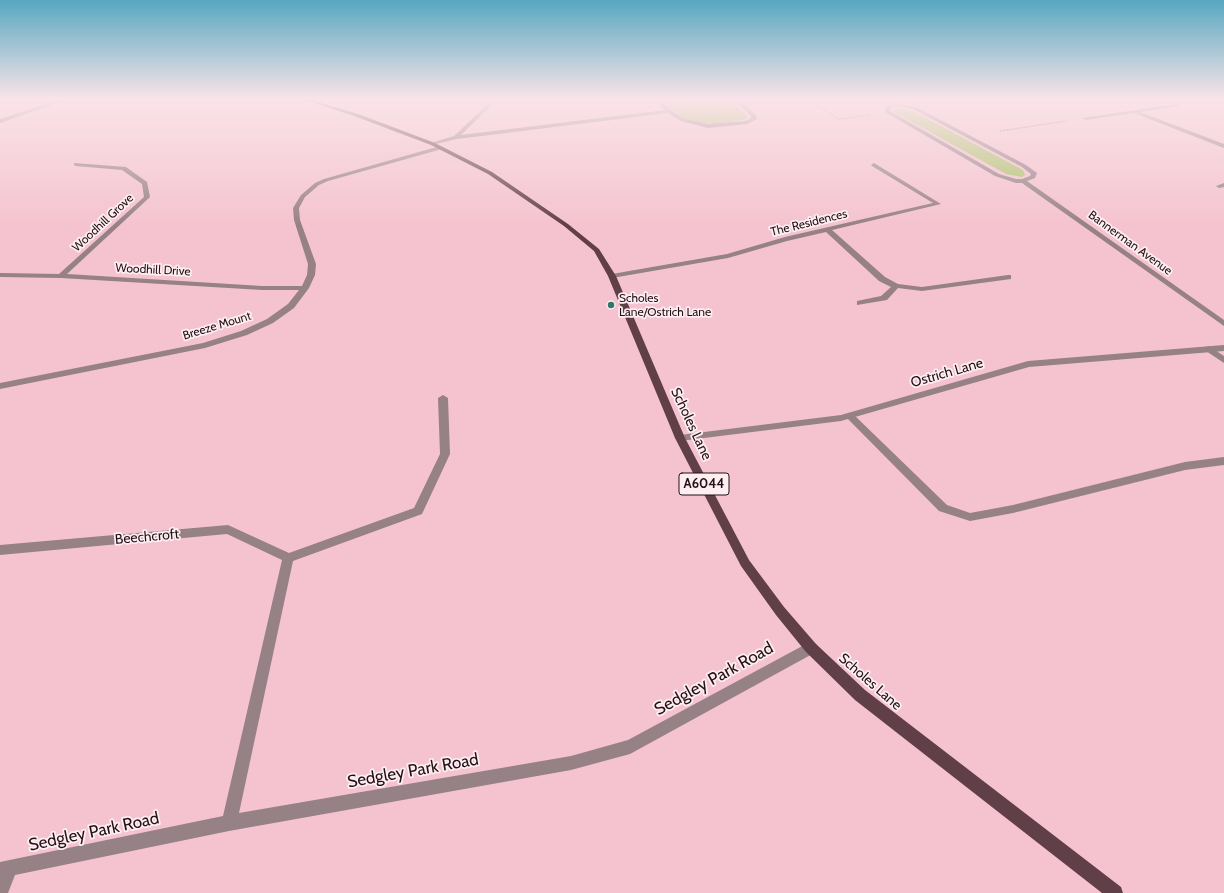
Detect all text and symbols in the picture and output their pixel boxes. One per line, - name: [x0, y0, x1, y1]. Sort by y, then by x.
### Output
- street label: Woodhill Grove: [69, 191, 137, 255]
- street label: The Residences: [769, 207, 849, 239]
- street label: Bannerman Avenue: [1085, 208, 1175, 278]
- street label: Woodhill Drive: [115, 261, 191, 279]
- place label: Scholes Lane/Ostrich Lane: [619, 291, 711, 319]
- marker: Scholes Lane/Ostrich Lane: [606, 300, 616, 310]
- street label: Breeze Mount: [181, 309, 253, 343]
- street label: Ostrich Lane: [909, 355, 985, 391]
- street label: Scholes Lane: [667, 385, 715, 463]
- road number: A6044: [679, 473, 729, 495]
- street label: Beechcroft: [114, 526, 180, 548]
- street label: Sedgley Park Road: [651, 638, 777, 720]
- street label: Scholes Lane: [835, 650, 905, 714]
- street label: Sedgley Park Road: [346, 749, 480, 793]
- street label: Sedgley Park Road: [27, 808, 161, 856]

